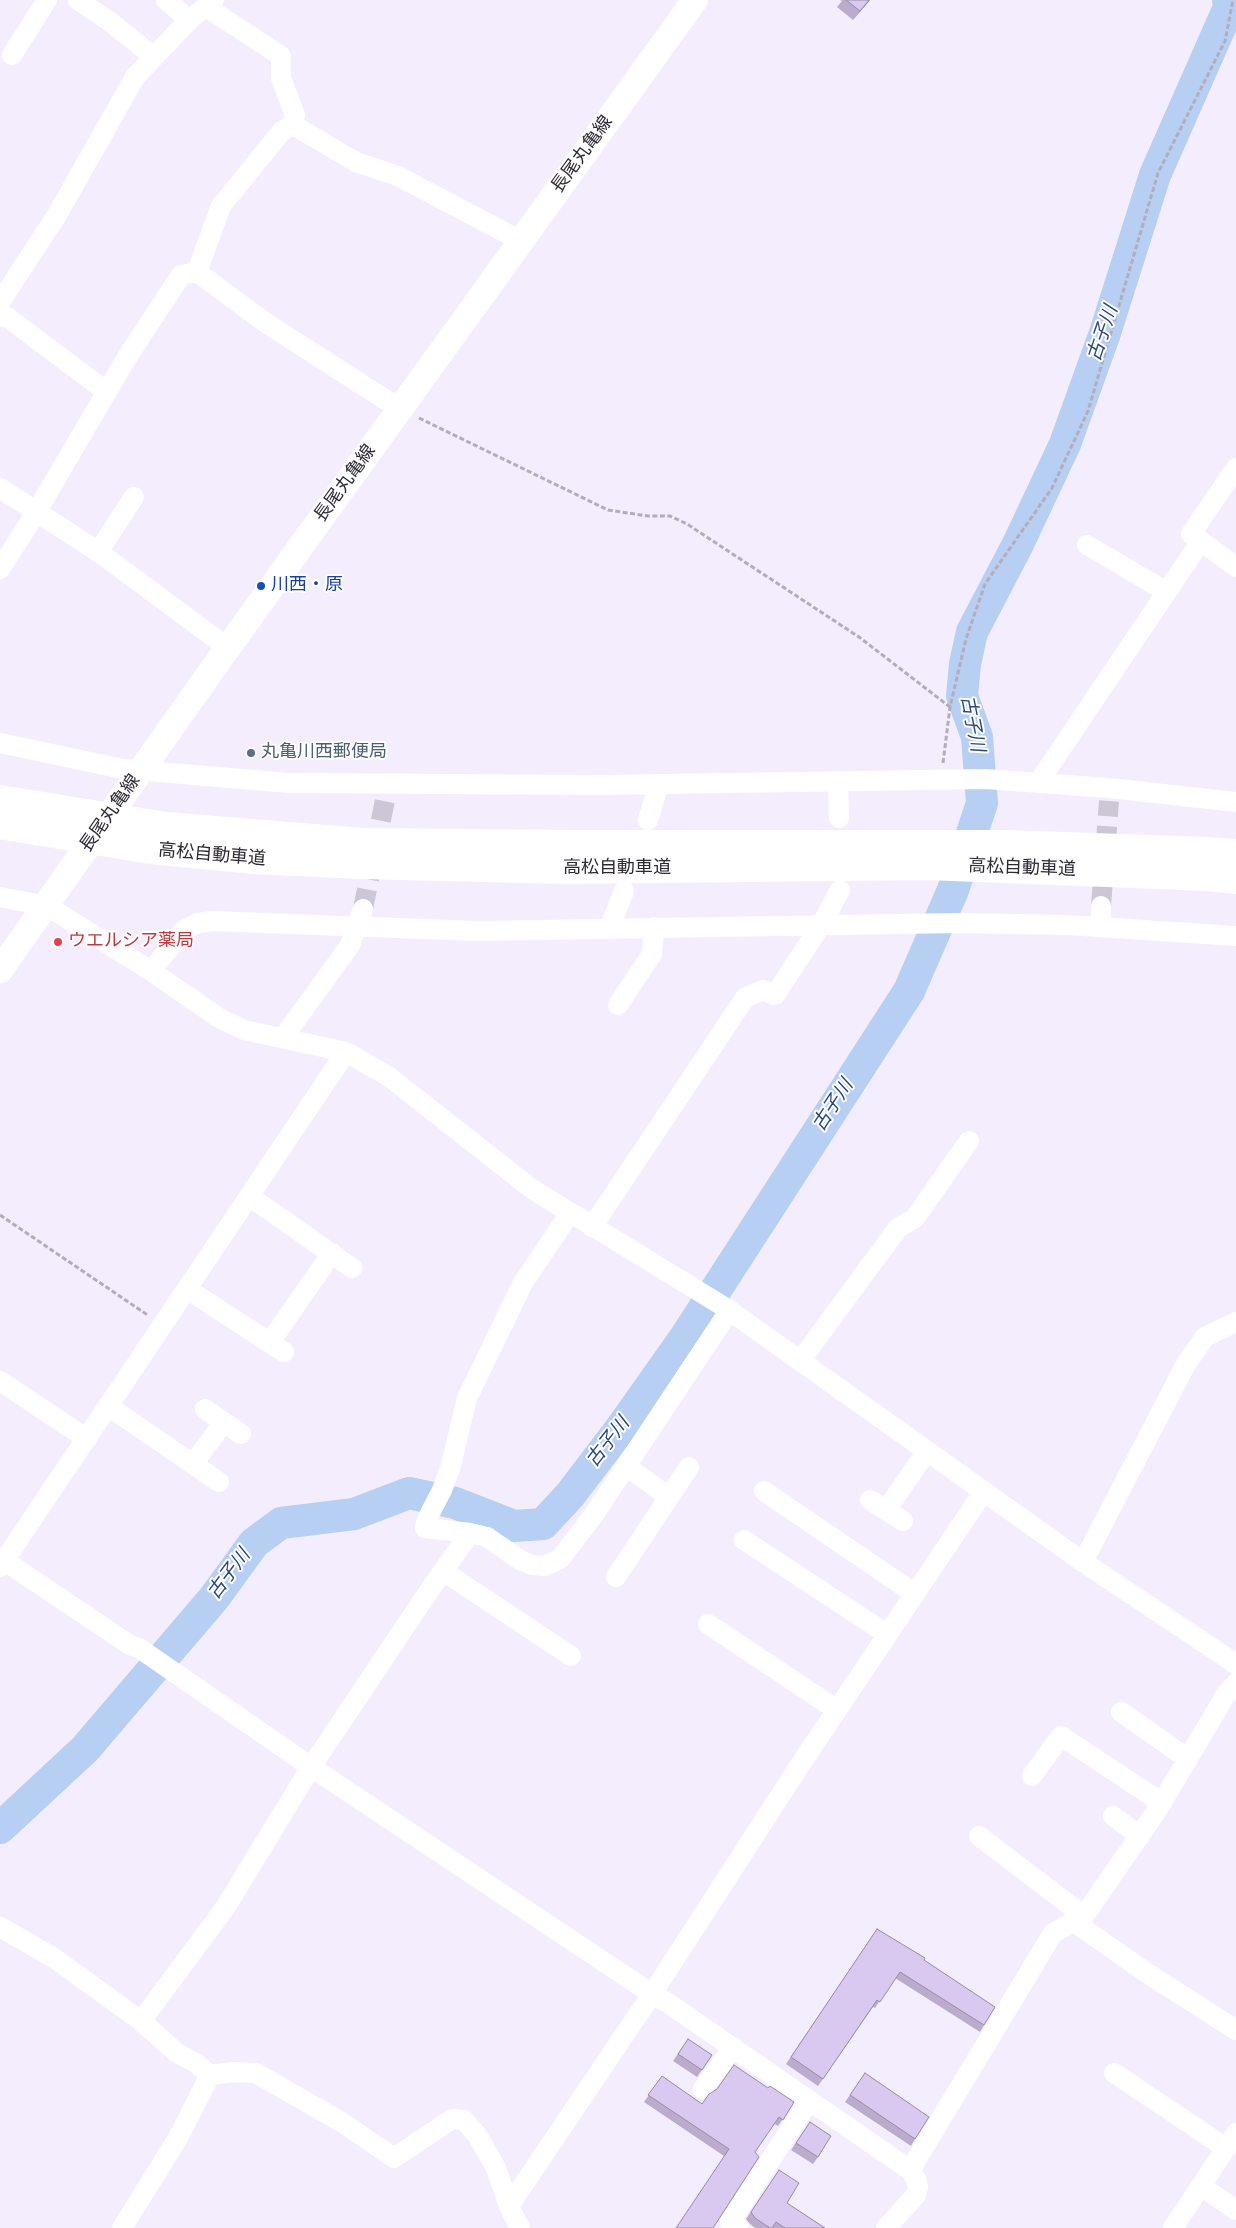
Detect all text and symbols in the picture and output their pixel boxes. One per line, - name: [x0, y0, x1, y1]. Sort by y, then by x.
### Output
- street label: 長尾丸亀線: [548, 112, 618, 198]
- water label: 古子川: [1084, 303, 1124, 365]
- street label: 長尾丸亀線: [311, 441, 381, 527]
- place label: 川西・原: [271, 575, 343, 597]
- marker: 川西・原: [255, 580, 267, 592]
- water label: 古子川: [954, 694, 988, 754]
- place label: 丸亀川西郵便局: [261, 742, 387, 764]
- marker: 丸亀川西郵便局: [245, 747, 257, 759]
- street label: 長尾丸亀線: [76, 771, 146, 857]
- street label: 高松自動車道: [157, 841, 267, 871]
- street label: 高松自動車道: [968, 856, 1076, 882]
- street label: 高松自動車道: [563, 858, 671, 880]
- place label: ウエルシア薬局: [68, 931, 194, 953]
- marker: ウエルシア薬局: [52, 936, 64, 948]
- water label: 古子川: [809, 1076, 859, 1136]
- water label: 古子川: [582, 1414, 636, 1472]
- water label: 古子川: [204, 1545, 256, 1605]

